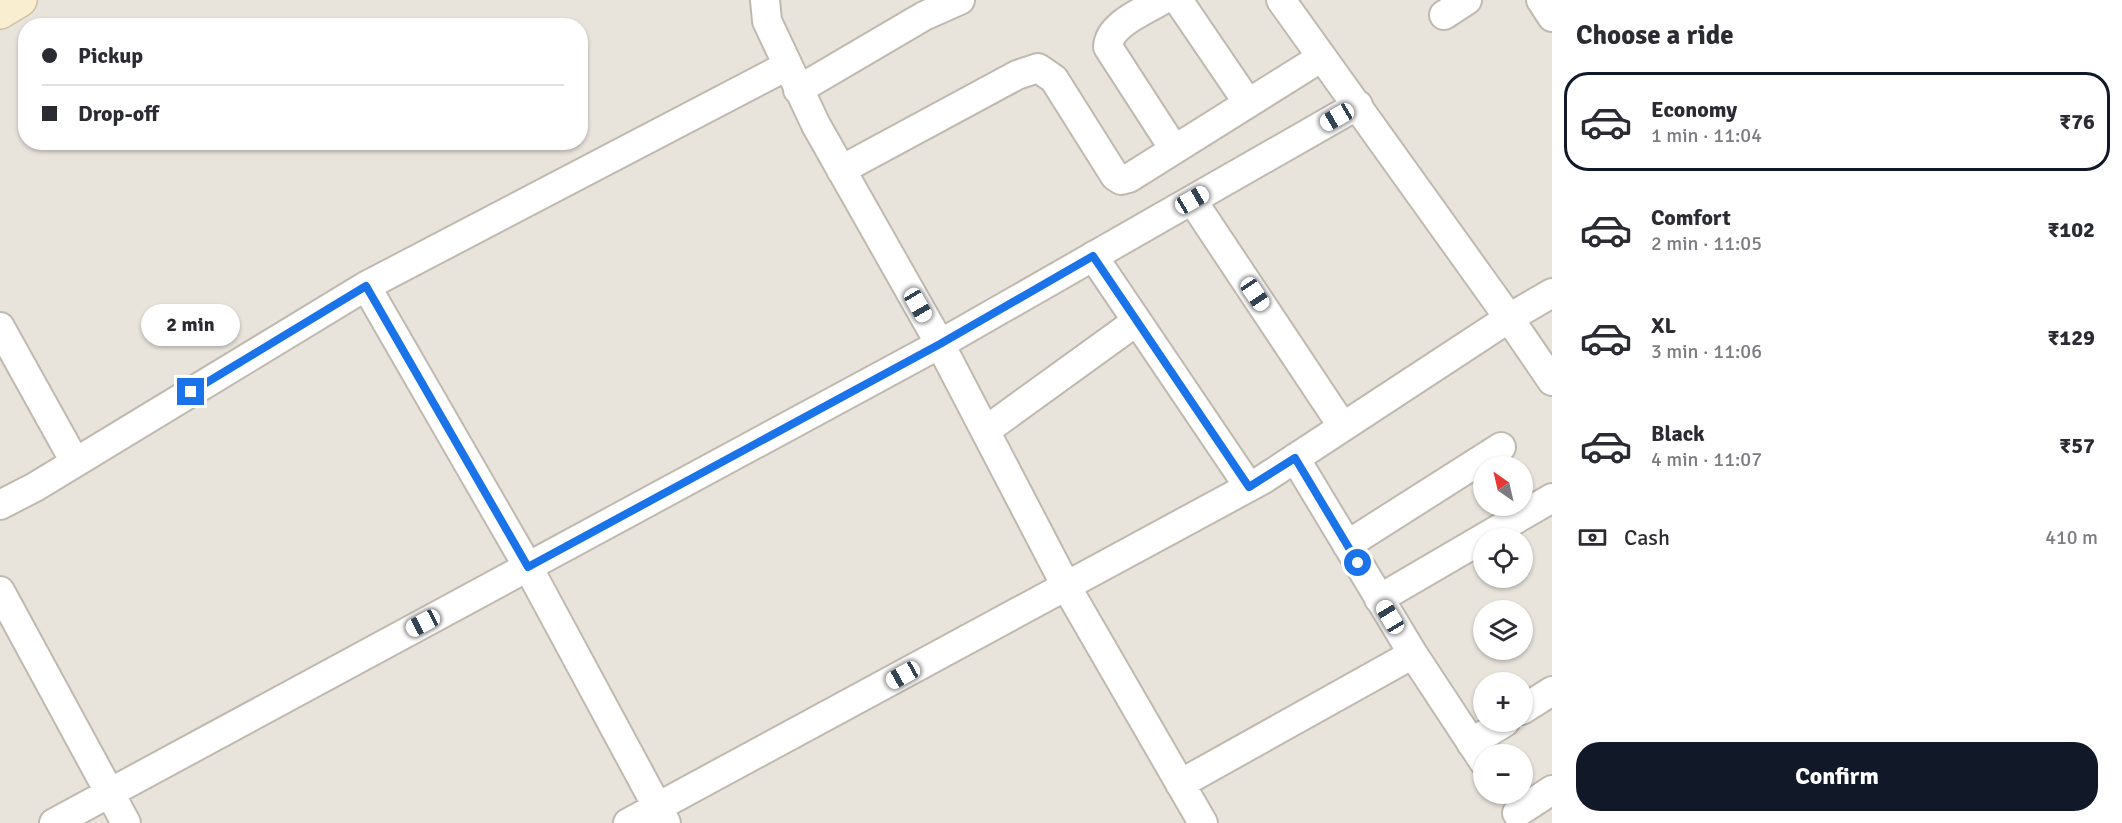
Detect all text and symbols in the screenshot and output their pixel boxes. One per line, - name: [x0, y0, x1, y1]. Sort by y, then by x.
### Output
- text: Choose a ride: [1576, 19, 1734, 52]
- text: Pickup: [78, 42, 143, 69]
- icon: car: [1579, 95, 1633, 149]
- text: Economy: [1651, 96, 1737, 123]
- text: Drop-off: [78, 100, 159, 127]
- car: [1317, 100, 1357, 134]
- text: ₹76: [2059, 108, 2095, 135]
- text: 1 min · 11:04: [1651, 123, 1762, 148]
- car: [1172, 183, 1212, 217]
- icon: car: [1579, 203, 1633, 257]
- text: Comfort: [1651, 204, 1731, 231]
- text: ₹102: [2047, 216, 2095, 243]
- text: 2 min · 11:05: [1651, 231, 1762, 256]
- car: [1237, 274, 1273, 314]
- car: [901, 285, 935, 325]
- callout: 2 min: [142, 305, 240, 347]
- icon: car: [1579, 311, 1633, 365]
- text: 2 min: [166, 312, 215, 337]
- text: XL: [1651, 312, 1676, 339]
- text: ₹129: [2047, 324, 2095, 351]
- text: 3 min · 11:06: [1651, 339, 1762, 364]
- route end: [177, 378, 204, 405]
- icon: car: [1579, 419, 1633, 473]
- text: Black: [1651, 420, 1705, 447]
- text: ₹57: [2059, 432, 2095, 459]
- text: 4 min · 11:07: [1651, 447, 1762, 472]
- north arrow: [1473, 456, 1533, 516]
- map controls: [1473, 456, 1533, 804]
- icon: cash: [1576, 521, 1609, 554]
- text: Cash: [1624, 524, 1670, 551]
- text: 410 m: [2045, 525, 2098, 550]
- button: locate: [1473, 528, 1533, 588]
- route start: [1344, 549, 1371, 576]
- car: [1373, 597, 1407, 637]
- button: layers: [1473, 600, 1533, 660]
- car: [403, 607, 443, 639]
- car: [883, 658, 923, 692]
- button: +: [1473, 672, 1533, 732]
- button: Confirm: [1576, 742, 2098, 811]
- button: −: [1473, 744, 1533, 804]

